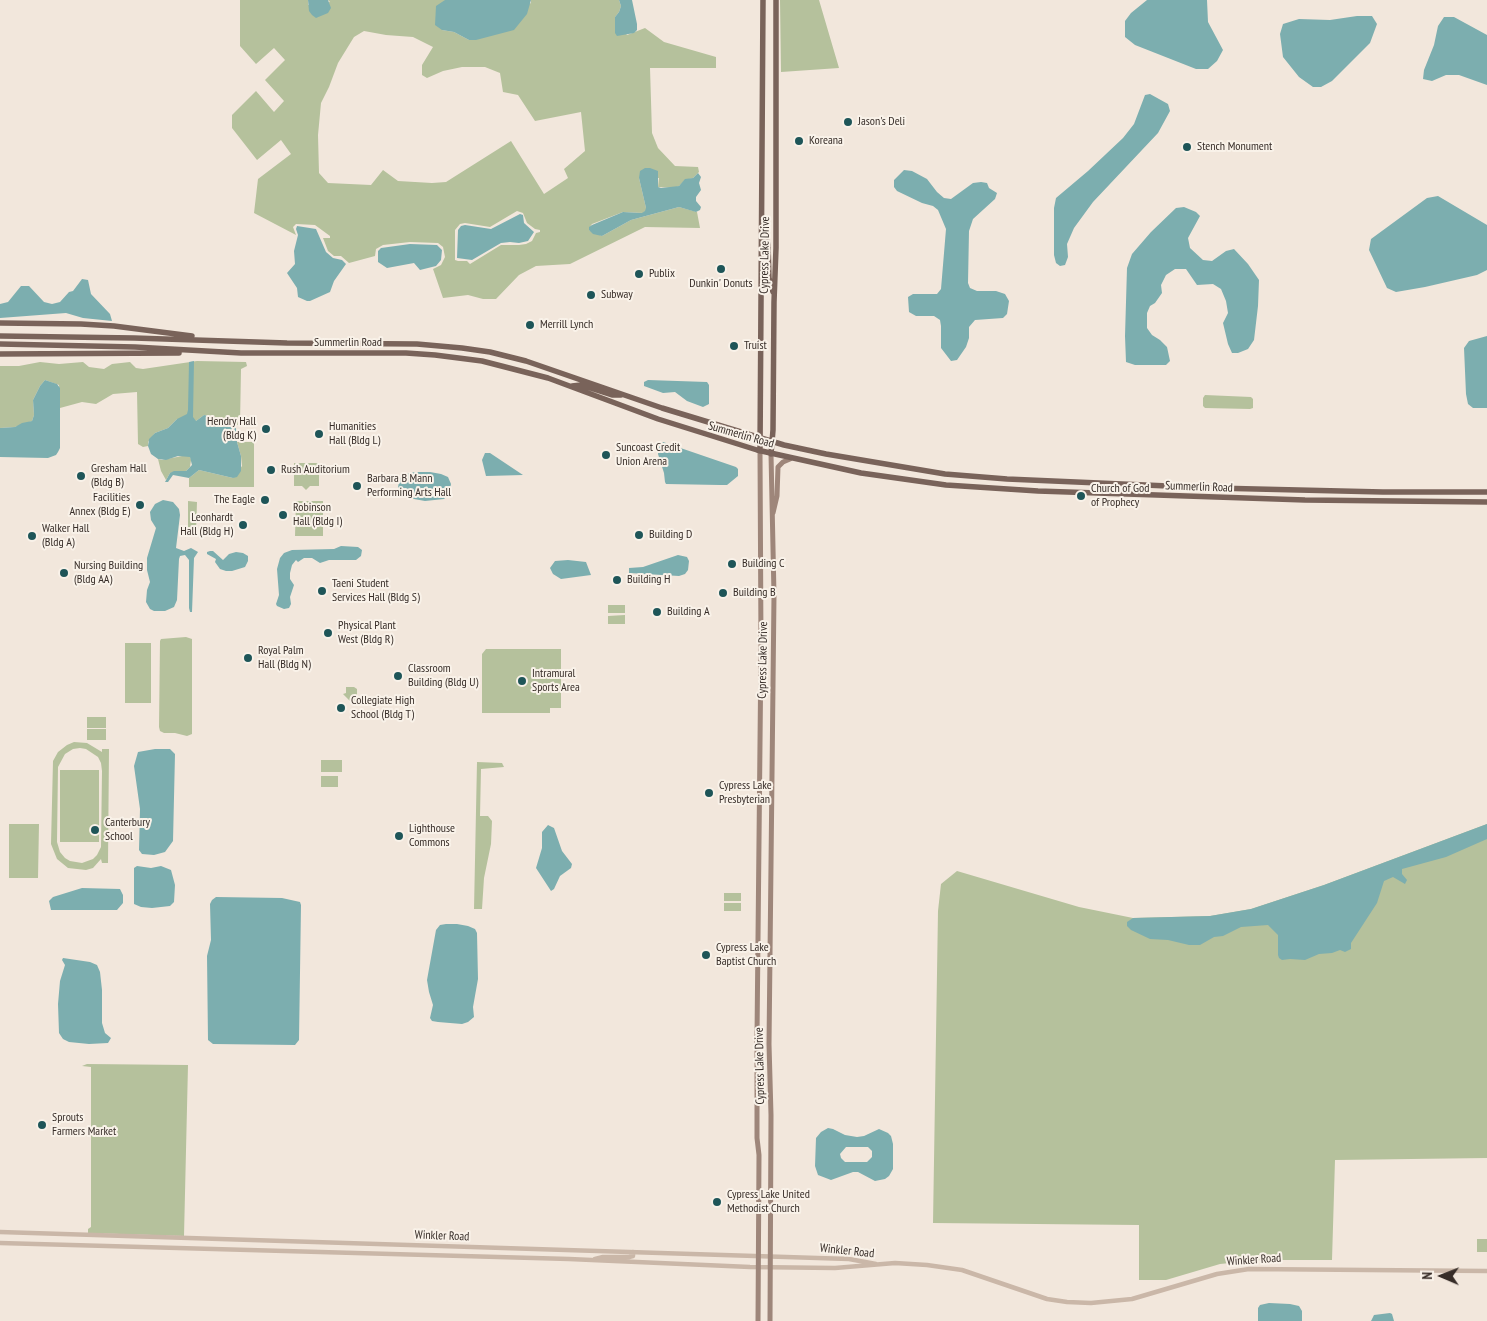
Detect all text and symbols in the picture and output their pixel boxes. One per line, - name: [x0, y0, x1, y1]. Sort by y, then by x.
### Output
- place label: Jason's Deli: [858, 115, 905, 129]
- marker: Jason's Deli: [842, 116, 854, 128]
- place label: Koreana: [809, 134, 843, 148]
- marker: Koreana: [793, 135, 805, 147]
- place label: Stench Monument: [1197, 140, 1272, 154]
- marker: Stench Monument: [1181, 141, 1193, 153]
- street label: Cypress Lake Drive: [757, 216, 773, 294]
- marker: Dunkin' Donuts: [715, 263, 727, 275]
- place label: Publix: [649, 267, 675, 281]
- marker: Publix: [633, 268, 645, 280]
- place label: Dunkin' Donuts: [689, 277, 753, 291]
- place label: Subway: [601, 288, 633, 302]
- marker: Subway: [585, 289, 597, 301]
- place label: Merrill Lynch: [540, 318, 593, 332]
- marker: Merrill Lynch: [524, 319, 536, 331]
- street label: Summerlin Road: [314, 336, 382, 350]
- place label: Truist: [744, 339, 767, 353]
- marker: Truist: [728, 340, 740, 352]
- place label: Hendry Hall (Bldg K): [207, 415, 256, 443]
- street label: Summerlin Road: [706, 419, 776, 451]
- place label: Humanities Hall (Bldg L): [329, 420, 380, 448]
- marker: Hendry Hall (Bldg K): [260, 423, 272, 435]
- marker: Humanities Hall (Bldg L): [313, 428, 325, 440]
- place label: Suncoast Credit Union Arena: [616, 441, 680, 469]
- marker: Suncoast Credit Union Arena: [600, 449, 612, 461]
- place label: Gresham Hall (Bldg B): [91, 462, 146, 490]
- place label: Rush Auditorium: [281, 463, 350, 477]
- marker: Rush Auditorium: [265, 464, 277, 476]
- marker: Gresham Hall (Bldg B): [75, 470, 87, 482]
- place label: Barbara B Mann Performing Arts Hall: [367, 472, 451, 500]
- street label: Summerlin Road: [1165, 479, 1233, 495]
- marker: Barbara B Mann Performing Arts Hall: [351, 480, 363, 492]
- place label: Church of God of Prophecy: [1091, 482, 1149, 510]
- marker: Church of God of Prophecy: [1075, 490, 1087, 502]
- place label: Facilities Annex (Bldg E): [69, 491, 130, 519]
- place label: The Eagle: [214, 493, 255, 507]
- marker: The Eagle: [259, 494, 271, 506]
- marker: Facilities Annex (Bldg E): [134, 499, 146, 511]
- place label: Robinson Hall (Bldg I): [293, 501, 342, 529]
- marker: Robinson Hall (Bldg I): [277, 509, 289, 521]
- place label: Leonhardt Hall (Bldg H): [180, 511, 233, 539]
- marker: Leonhardt Hall (Bldg H): [237, 519, 249, 531]
- place label: Walker Hall (Bldg A): [42, 522, 89, 550]
- place label: Building D: [649, 528, 692, 542]
- marker: Building D: [633, 529, 645, 541]
- marker: Walker Hall (Bldg A): [26, 530, 38, 542]
- place label: Building C: [742, 557, 785, 571]
- marker: Building C: [726, 558, 738, 570]
- place label: Nursing Building (Bldg AA): [74, 559, 143, 587]
- marker: Nursing Building (Bldg AA): [58, 567, 70, 579]
- place label: Building H: [627, 573, 670, 587]
- marker: Building H: [611, 574, 623, 586]
- place label: Taeni Student Services Hall (Bldg S): [332, 577, 420, 605]
- marker: Taeni Student Services Hall (Bldg S): [316, 585, 328, 597]
- place label: Building B: [733, 586, 776, 600]
- marker: Building B: [717, 587, 729, 599]
- place label: Building A: [667, 605, 710, 619]
- marker: Building A: [651, 606, 663, 618]
- place label: Physical Plant West (Bldg R): [338, 619, 396, 647]
- street label: Cypress Lake Drive: [755, 621, 771, 699]
- marker: Physical Plant West (Bldg R): [322, 627, 334, 639]
- place label: Royal Palm Hall (Bldg N): [258, 644, 311, 672]
- marker: Royal Palm Hall (Bldg N): [242, 652, 254, 664]
- place label: Classroom Building (Bldg U): [408, 662, 478, 690]
- place label: Intramural Sports Area: [532, 667, 580, 695]
- marker: Classroom Building (Bldg U): [392, 670, 404, 682]
- marker: Intramural Sports Area: [516, 675, 528, 687]
- place label: Collegiate High School (Bldg T): [351, 694, 415, 722]
- marker: Collegiate High School (Bldg T): [335, 702, 347, 714]
- place label: Cypress Lake Presbyterian: [719, 779, 772, 807]
- marker: Cypress Lake Presbyterian: [703, 787, 715, 799]
- place label: Canterbury School: [105, 816, 150, 844]
- place label: Lighthouse Commons: [409, 822, 455, 850]
- marker: Canterbury School: [89, 824, 101, 836]
- marker: Lighthouse Commons: [393, 830, 405, 842]
- place label: Cypress Lake Baptist Church: [716, 941, 776, 969]
- marker: Cypress Lake Baptist Church: [700, 949, 712, 961]
- street label: Cypress Lake Drive: [752, 1027, 768, 1105]
- place label: Sprouts Farmers Market: [52, 1111, 116, 1139]
- marker: Sprouts Farmers Market: [36, 1119, 48, 1131]
- place label: Cypress Lake United Methodist Church: [727, 1188, 810, 1216]
- marker: Cypress Lake United Methodist Church: [711, 1196, 723, 1208]
- street label: Winkler Road: [414, 1228, 470, 1244]
- street label: Winkler Road: [819, 1241, 875, 1261]
- street label: Winkler Road: [1226, 1251, 1282, 1269]
- north arrow: [1417, 1251, 1467, 1301]
- text: N: [1418, 1272, 1436, 1280]

